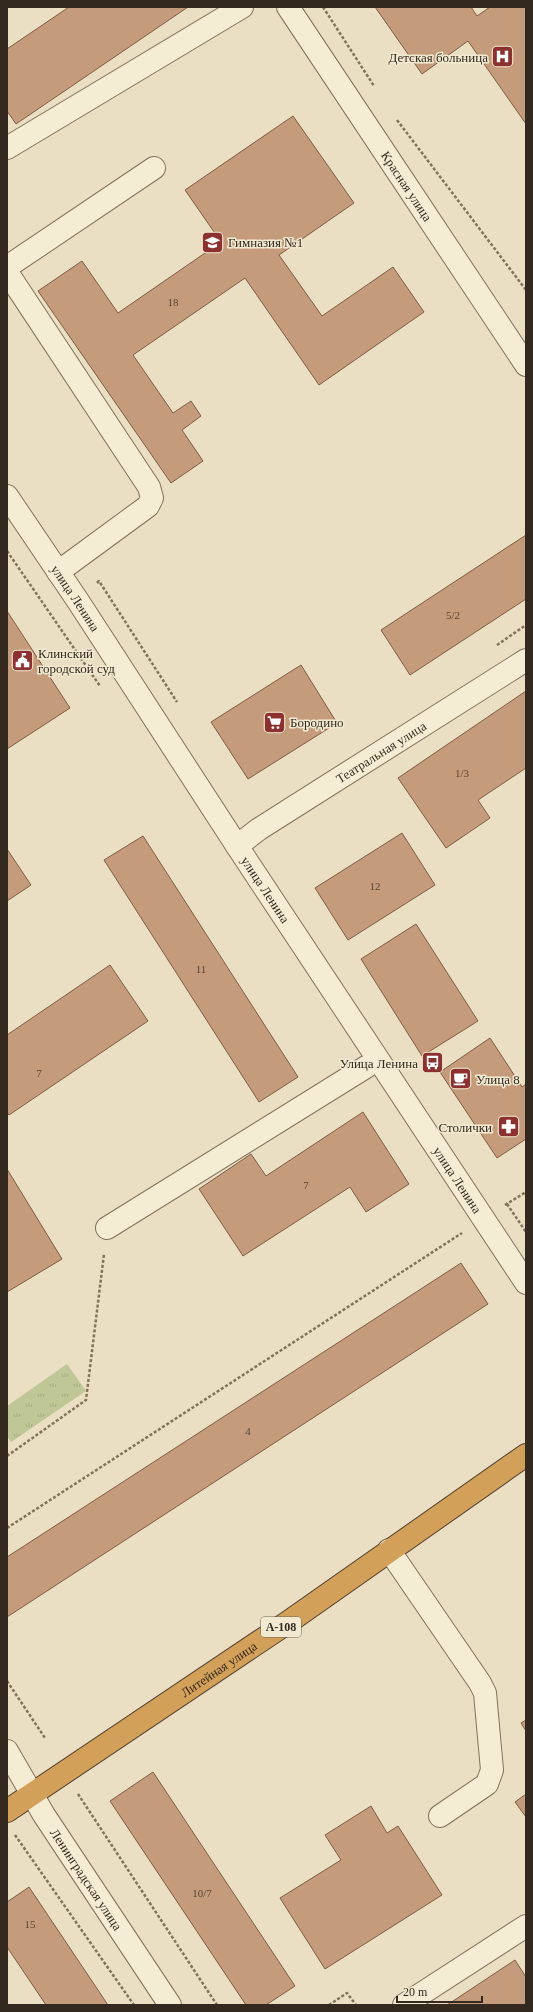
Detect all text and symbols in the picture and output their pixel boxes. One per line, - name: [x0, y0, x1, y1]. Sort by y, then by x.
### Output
- hospital icon: Детская больница: [490, 44, 516, 70]
- place label: Детская больница: [388, 50, 488, 65]
- street label: Красная улица: [378, 148, 436, 224]
- school or university icon: Гимназия №1: [199, 229, 225, 255]
- place label: Гимназия №1: [228, 235, 303, 250]
- house number: 18: [168, 296, 179, 308]
- street label: улица Ленина: [48, 562, 103, 634]
- house number: 5/2: [446, 609, 460, 621]
- place label: Клинский городской суд: [38, 646, 115, 676]
- public building icon: Клинский городской суд: [10, 647, 36, 673]
- supermarket icon: Бородино: [261, 709, 287, 735]
- place label: Бородино: [290, 715, 344, 730]
- street label: Театральная улица: [333, 718, 429, 786]
- house number: 1/3: [455, 767, 470, 779]
- street label: улица Ленина: [238, 853, 293, 926]
- house number: 12: [370, 880, 381, 892]
- house number: 11: [196, 963, 206, 975]
- bus stop icon: Улица Ленина: [420, 1050, 446, 1076]
- place label: Улица Ленина: [340, 1056, 418, 1071]
- cafe icon: Улица 8: [447, 1066, 473, 1092]
- house number: 7: [36, 1067, 42, 1079]
- place label: Улица 8: [476, 1072, 520, 1087]
- pharmacy icon: Столички: [495, 1114, 521, 1140]
- place label: Столички: [438, 1120, 492, 1135]
- street label: улица Ленина: [430, 1144, 485, 1216]
- house number: 7: [303, 1179, 309, 1191]
- house number: 4: [245, 1425, 251, 1437]
- road number: А-108: [261, 1617, 301, 1637]
- street label: Литейная улица: [178, 1638, 260, 1700]
- street label: Ленинградская улица: [48, 1826, 126, 1933]
- house number: 10/7: [192, 1887, 212, 1899]
- house number: 15: [25, 1918, 36, 1930]
- scale bar: [397, 1978, 482, 2004]
- text: 20 m: [403, 1985, 428, 1999]

